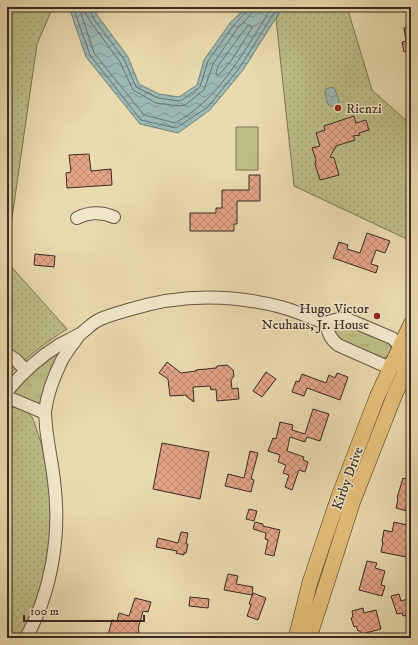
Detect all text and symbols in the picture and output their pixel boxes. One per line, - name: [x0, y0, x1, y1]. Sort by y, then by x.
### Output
- place label: Rienzi: [346, 100, 382, 118]
- marker: Rienzi: [333, 103, 343, 113]
- place label: Hugo Victor Neuhaus, Jr. House: [262, 300, 370, 334]
- marker: Hugo Victor Neuhaus, Jr. House: [372, 311, 382, 321]
- street label: Kirby Drive: [328, 444, 368, 512]
- scale bar: [24, 597, 144, 623]
- text: 100 m: [30, 604, 59, 619]

